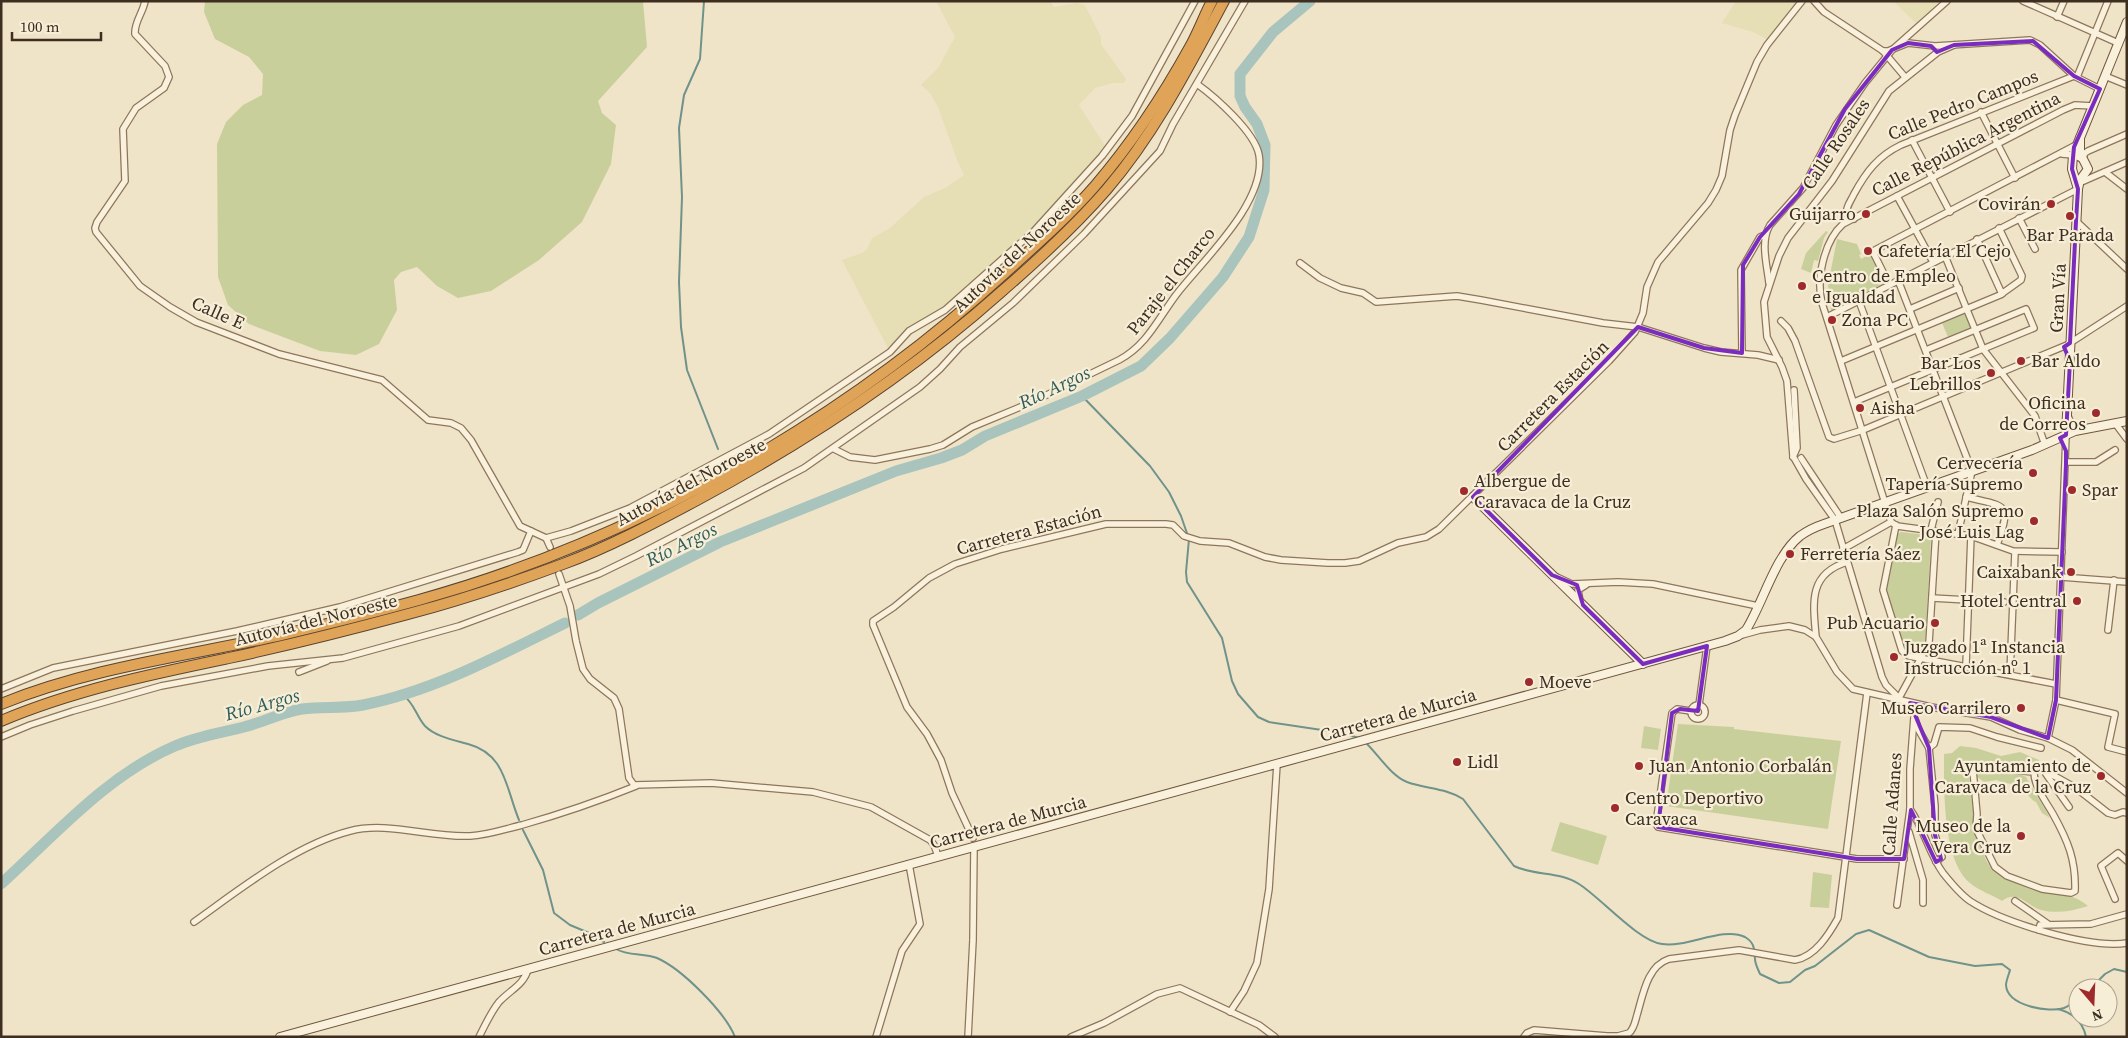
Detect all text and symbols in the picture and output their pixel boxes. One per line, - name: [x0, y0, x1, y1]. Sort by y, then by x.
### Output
- scale bar: [12, 10, 101, 42]
- text: 100 m: [20, 16, 60, 37]
- street label: Calle Pedro Campos: [1884, 63, 2042, 146]
- street label: Calle República Argentina: [1867, 85, 2065, 202]
- street label: Calle Rosales: [1796, 93, 1876, 194]
- street label: Autovía del Noroeste: [947, 186, 1086, 318]
- place label: Covirán: [1978, 191, 2041, 216]
- marker: Covirán: [2045, 198, 2057, 210]
- place label: Guijarro: [1789, 201, 1856, 226]
- marker: Guijarro: [1860, 208, 1872, 220]
- marker: Bar Parada: [2064, 210, 2076, 222]
- street label: Paraje el Charco: [1121, 221, 1221, 340]
- place label: Bar Parada: [2026, 222, 2115, 247]
- place label: Cafetería El Cejo: [1878, 238, 2011, 263]
- marker: Cafetería El Cejo: [1862, 245, 1874, 257]
- street label: Gran Vía: [2043, 262, 2072, 333]
- place label: Centro de Empleo e Igualdad: [1812, 263, 1956, 309]
- marker: Centro de Empleo e Igualdad: [1796, 280, 1808, 292]
- street label: Calle E: [188, 290, 249, 335]
- place label: Zona PC: [1842, 307, 1908, 332]
- marker: Zona PC: [1826, 314, 1838, 326]
- street label: Carretera Estación: [1491, 334, 1614, 457]
- place label: Bar Aldo: [2031, 348, 2101, 373]
- place label: Bar Los Lebrillos: [1909, 350, 1981, 396]
- marker: Bar Aldo: [2015, 355, 2027, 367]
- water label: Río Argos: [1013, 359, 1094, 415]
- marker: Bar Los Lebrillos: [1985, 367, 1997, 379]
- place label: Oficina de Correos: [1999, 390, 2087, 436]
- place label: Aisha: [1870, 395, 1916, 420]
- marker: Aisha: [1854, 402, 1866, 414]
- marker: Oficina de Correos: [2090, 407, 2102, 419]
- street label: Autovía del Noroeste: [611, 431, 770, 532]
- place label: Cervecería Tapería Supremo: [1885, 450, 2024, 496]
- marker: Cervecería Tapería Supremo: [2027, 467, 2039, 479]
- place label: Albergue de Caravaca de la Cruz: [1474, 468, 1631, 514]
- place label: Spar: [2082, 477, 2119, 502]
- marker: Spar: [2066, 484, 2078, 496]
- marker: Albergue de Caravaca de la Cruz: [1458, 485, 1470, 497]
- street label: Carretera Estación: [954, 498, 1104, 561]
- place label: Plaza Salón Supremo José Luis Lag: [1856, 498, 2024, 544]
- marker: Plaza Salón Supremo José Luis Lag: [2028, 515, 2040, 527]
- water label: Río Argos: [640, 516, 721, 573]
- place label: Ferretería Sáez: [1800, 541, 1920, 566]
- marker: Ferretería Sáez: [1784, 548, 1796, 560]
- place label: Caixabank: [1977, 559, 2061, 584]
- marker: Caixabank: [2065, 566, 2077, 578]
- street label: Autovía del Noroeste: [232, 587, 400, 652]
- place label: Hotel Central: [1960, 588, 2067, 613]
- marker: Hotel Central: [2071, 595, 2083, 607]
- place label: Pub Acuario: [1827, 610, 1925, 635]
- marker: Pub Acuario: [1929, 617, 1941, 629]
- place label: Juzgado 1ª Instancia Instrucción nº 1: [1903, 634, 2066, 680]
- marker: Juzgado 1ª Instancia Instrucción nº 1: [1888, 651, 1900, 663]
- place label: Moeve: [1539, 669, 1592, 694]
- marker: Moeve: [1523, 676, 1535, 688]
- street label: Carretera de Murcia: [1317, 681, 1480, 747]
- water label: Río Argos: [221, 682, 302, 727]
- place label: Museo Carrilero: [1881, 695, 2011, 720]
- marker: Museo Carrilero: [2015, 702, 2027, 714]
- place label: Lidl: [1467, 749, 1499, 774]
- street label: Calle Adanes: [1875, 751, 1908, 856]
- place label: Juan Antonio Corbalán: [1648, 753, 1832, 778]
- place label: Ayuntamiento de Caravaca de la Cruz: [1934, 753, 2091, 799]
- marker: Lidl: [1451, 756, 1463, 768]
- marker: Juan Antonio Corbalán: [1633, 760, 1645, 772]
- marker: Ayuntamiento de Caravaca de la Cruz: [2095, 770, 2107, 782]
- place label: Centro Deportivo Caravaca: [1625, 785, 1764, 831]
- street label: Carretera de Murcia: [927, 788, 1090, 854]
- marker: Centro Deportivo Caravaca: [1609, 802, 1621, 814]
- place label: Museo de la Vera Cruz: [1916, 813, 2012, 859]
- marker: Museo de la Vera Cruz: [2015, 830, 2027, 842]
- street label: Carretera de Murcia: [536, 895, 699, 961]
- north arrow: [2068, 978, 2118, 1028]
- text: N: [2089, 1004, 2105, 1026]

